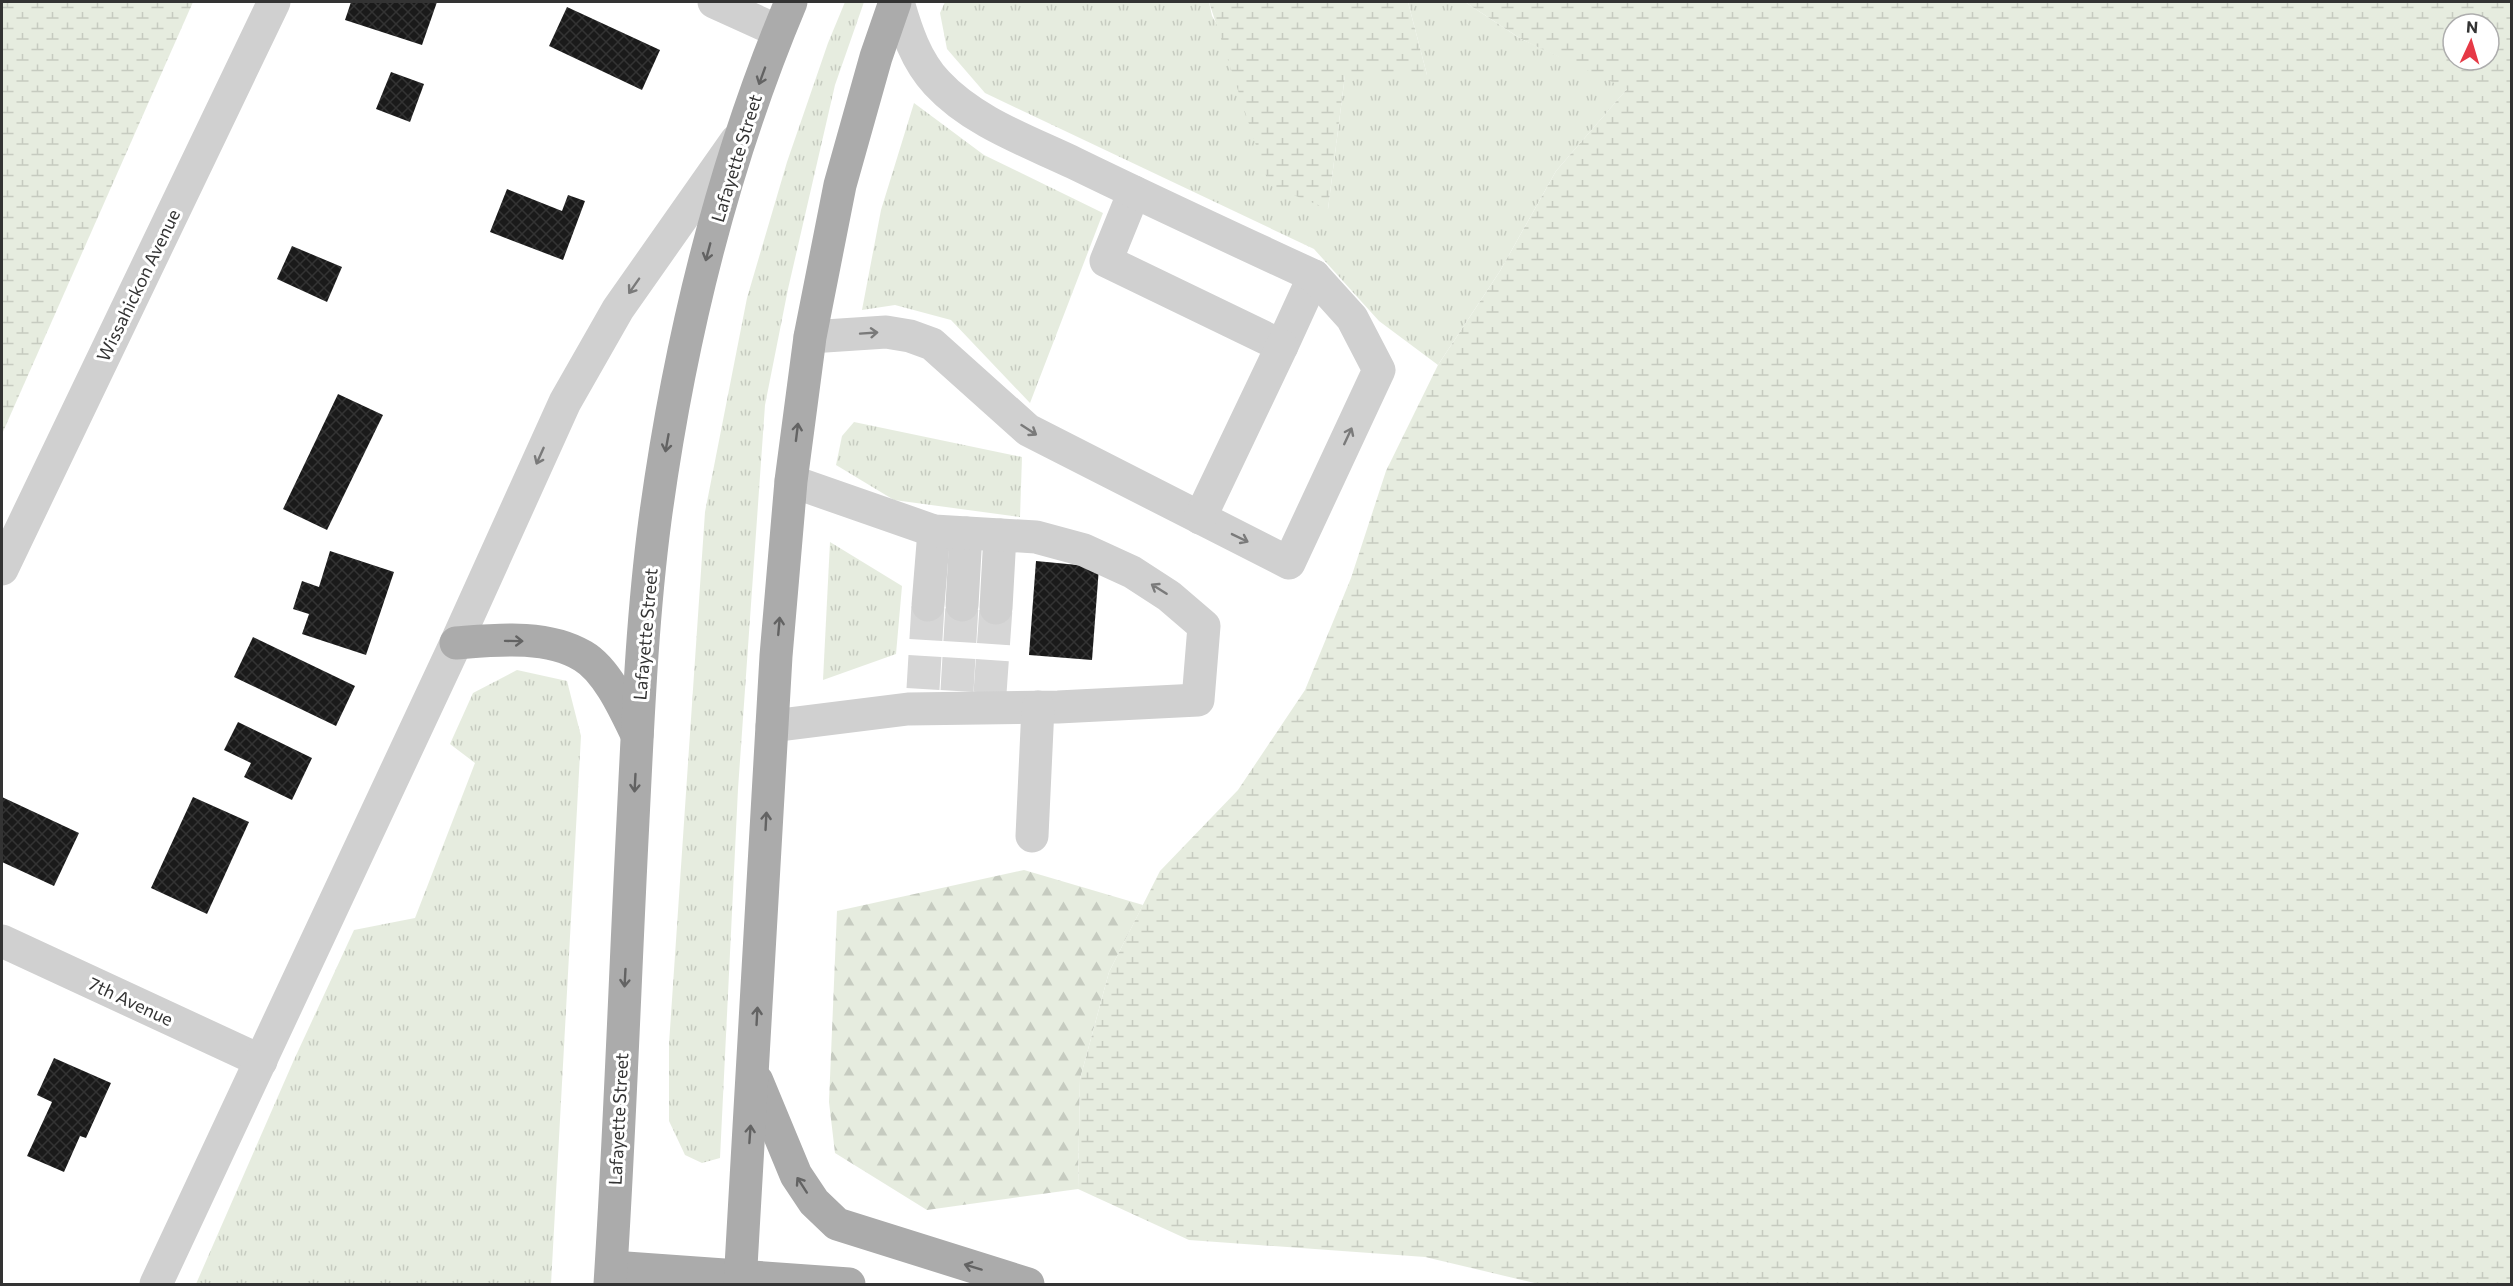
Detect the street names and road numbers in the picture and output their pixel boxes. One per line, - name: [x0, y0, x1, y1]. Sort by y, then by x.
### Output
- street label: Lafayette Street: [706, 91, 766, 225]
- street label: Wissahickon Avenue: [92, 205, 184, 365]
- street label: Lafayette Street: [628, 567, 662, 701]
- street label: 7th Avenue: [85, 972, 177, 1030]
- street label: Lafayette Street: [604, 1052, 632, 1186]

